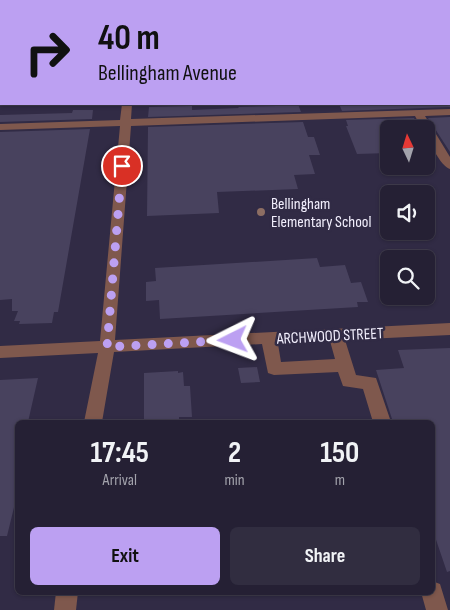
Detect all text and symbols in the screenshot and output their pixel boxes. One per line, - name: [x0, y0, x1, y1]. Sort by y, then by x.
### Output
- text: 40 m: [98, 17, 160, 60]
- icon: right: [15, 20, 80, 85]
- text: Bellingham Avenue: [98, 60, 237, 87]
- north arrow: [380, 120, 435, 175]
- map controls: [380, 120, 435, 305]
- pin: [101, 145, 143, 187]
- icon: arrive: [108, 152, 136, 180]
- button: sound: [380, 185, 435, 240]
- place label: Bellingham Elementary School: [271, 195, 371, 232]
- marker: Bellingham Elementary School: [255, 206, 267, 218]
- button: search: [380, 250, 435, 305]
- position arrow: [206, 313, 258, 365]
- street label: ARCHWOOD STREET: [275, 324, 384, 349]
- text: 17:45: [91, 435, 149, 471]
- text: 2: [228, 435, 241, 471]
- text: 150: [320, 435, 359, 471]
- text: Arrival: [103, 471, 137, 490]
- text: min: [224, 471, 245, 490]
- text: m: [335, 471, 345, 490]
- button: Exit: [30, 527, 220, 585]
- button: Share: [230, 527, 420, 585]

